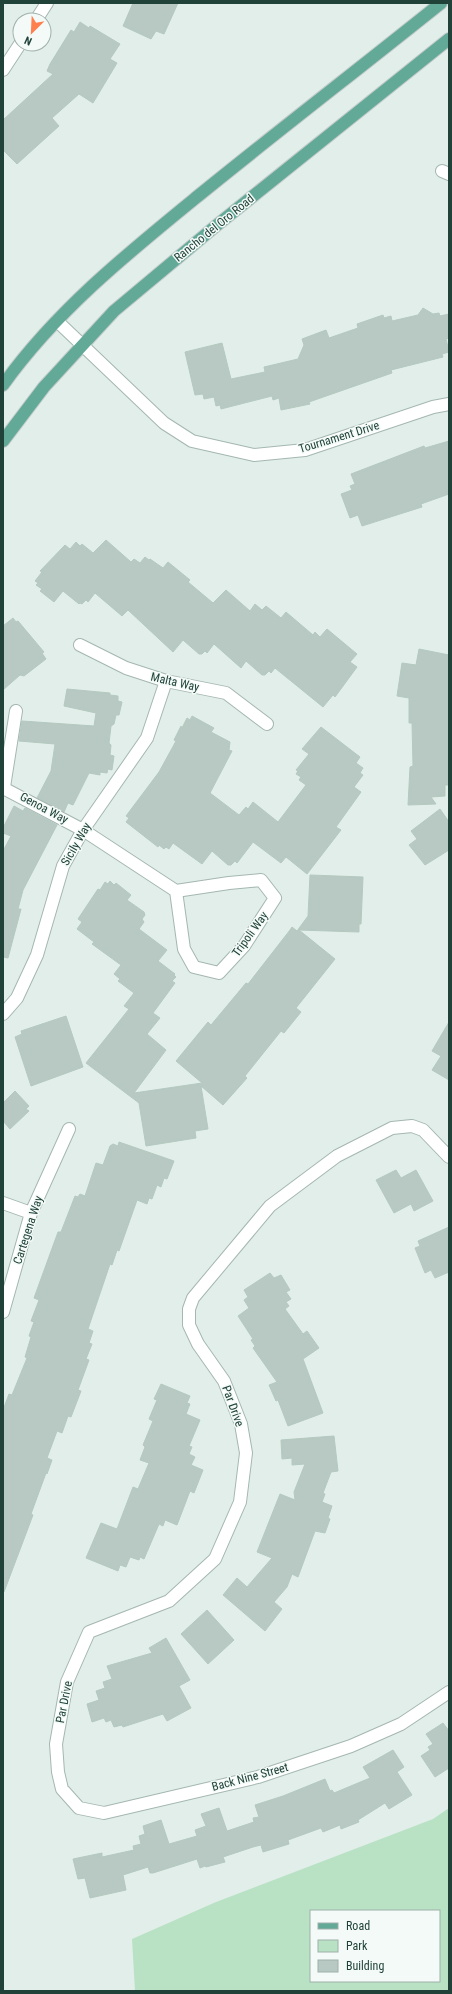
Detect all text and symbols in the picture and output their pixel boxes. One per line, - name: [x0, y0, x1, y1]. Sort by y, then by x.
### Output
- north arrow: [12, 12, 52, 52]
- text: N: [22, 33, 34, 48]
- street label: Rancho del Oro Road: [171, 191, 257, 265]
- street label: Tournament Drive: [297, 418, 381, 456]
- street label: Malta Way: [149, 670, 201, 694]
- street label: Genoa Way: [17, 789, 71, 827]
- street label: Sicily Way: [58, 820, 94, 868]
- street label: Tripoli Way: [229, 909, 271, 959]
- street label: Cartegena Way: [10, 1194, 46, 1266]
- street label: Par Drive: [219, 1384, 247, 1429]
- street label: Par Drive: [53, 1679, 75, 1724]
- street label: Back Nine Street: [210, 1760, 290, 1794]
- legend: [310, 1910, 440, 1982]
- text: Road: [346, 1919, 370, 1933]
- text: Park: [346, 1939, 368, 1953]
- text: Building: [346, 1959, 384, 1973]

